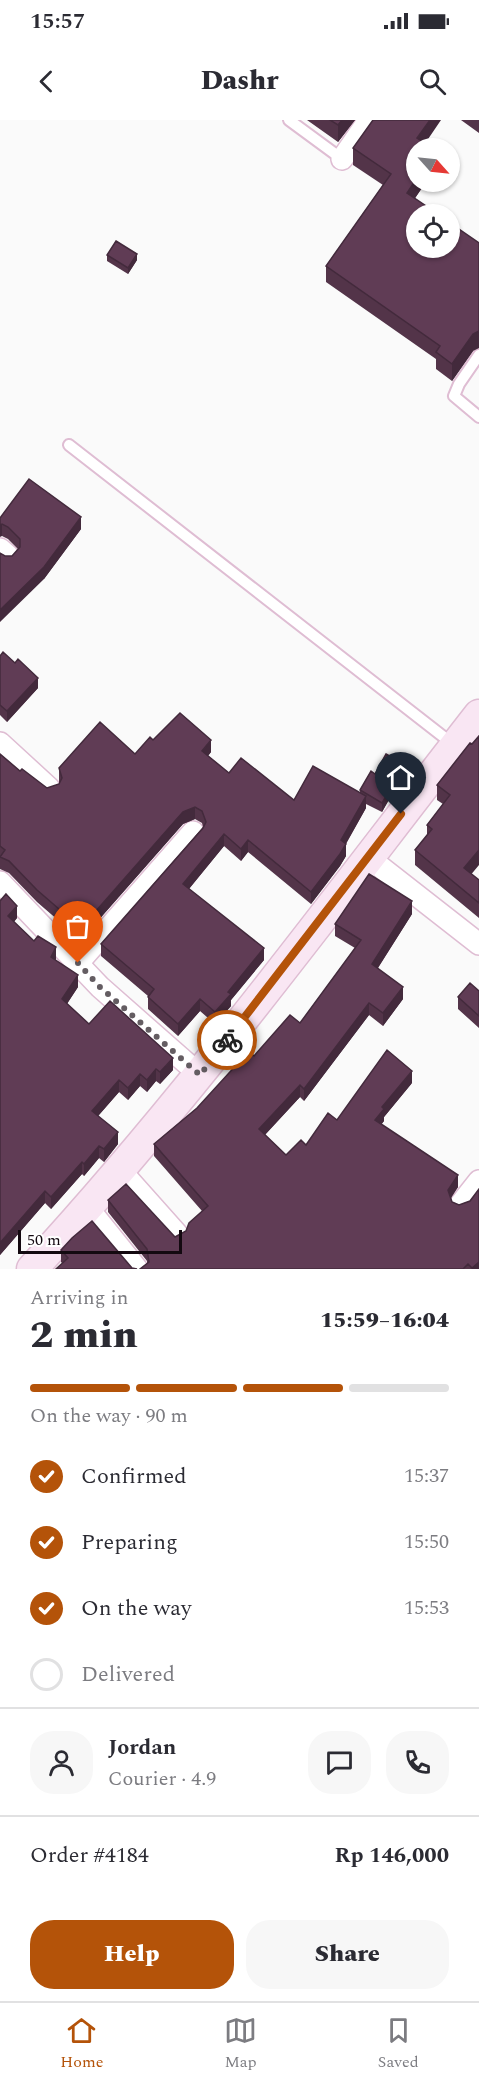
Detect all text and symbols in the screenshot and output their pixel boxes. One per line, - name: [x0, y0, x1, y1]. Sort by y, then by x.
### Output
- text: 15:57: [30, 5, 85, 38]
- text: Dashr: [201, 60, 278, 102]
- icon: back: [30, 65, 63, 98]
- icon: search: [416, 65, 449, 98]
- north arrow: [406, 138, 460, 192]
- map controls: [406, 138, 460, 258]
- button: locate: [406, 204, 460, 258]
- pin: [375, 752, 426, 814]
- icon: home: [384, 761, 417, 794]
- pin: [52, 901, 103, 963]
- icon: bag: [61, 910, 94, 943]
- courier: [197, 1010, 257, 1070]
- icon: bike: [211, 1024, 244, 1057]
- scale bar: [18, 1227, 182, 1254]
- text: 50 m: [27, 1228, 61, 1252]
- text: Arriving in: [30, 1283, 128, 1313]
- text: 15:59–16:04: [320, 1304, 449, 1337]
- text: 2 min: [30, 1306, 138, 1365]
- text: On the way · 90 m: [30, 1401, 188, 1431]
- icon: check: [30, 1460, 63, 1493]
- text: Confirmed: [81, 1460, 187, 1493]
- text: 15:37: [404, 1461, 449, 1491]
- icon: check: [30, 1526, 63, 1559]
- text: Preparing: [81, 1526, 178, 1559]
- text: 15:50: [404, 1527, 449, 1557]
- icon: check: [30, 1592, 63, 1625]
- text: On the way: [81, 1592, 192, 1625]
- text: 15:53: [404, 1593, 449, 1623]
- text: Delivered: [81, 1658, 175, 1691]
- button: person: [30, 1731, 93, 1794]
- text: Jordan: [108, 1731, 176, 1764]
- button: chat: [308, 1731, 371, 1794]
- button: phone: [386, 1731, 449, 1794]
- text: Courier · 4.9: [108, 1764, 216, 1794]
- text: Order #4184: [30, 1839, 149, 1872]
- text: Rp 146,000: [335, 1839, 449, 1872]
- button: Help: [30, 1920, 234, 1989]
- button: Share: [246, 1920, 449, 1989]
- tab: Home: [60, 2014, 103, 2074]
- tab: Map: [224, 2014, 257, 2074]
- tab: Saved: [378, 2014, 419, 2074]

